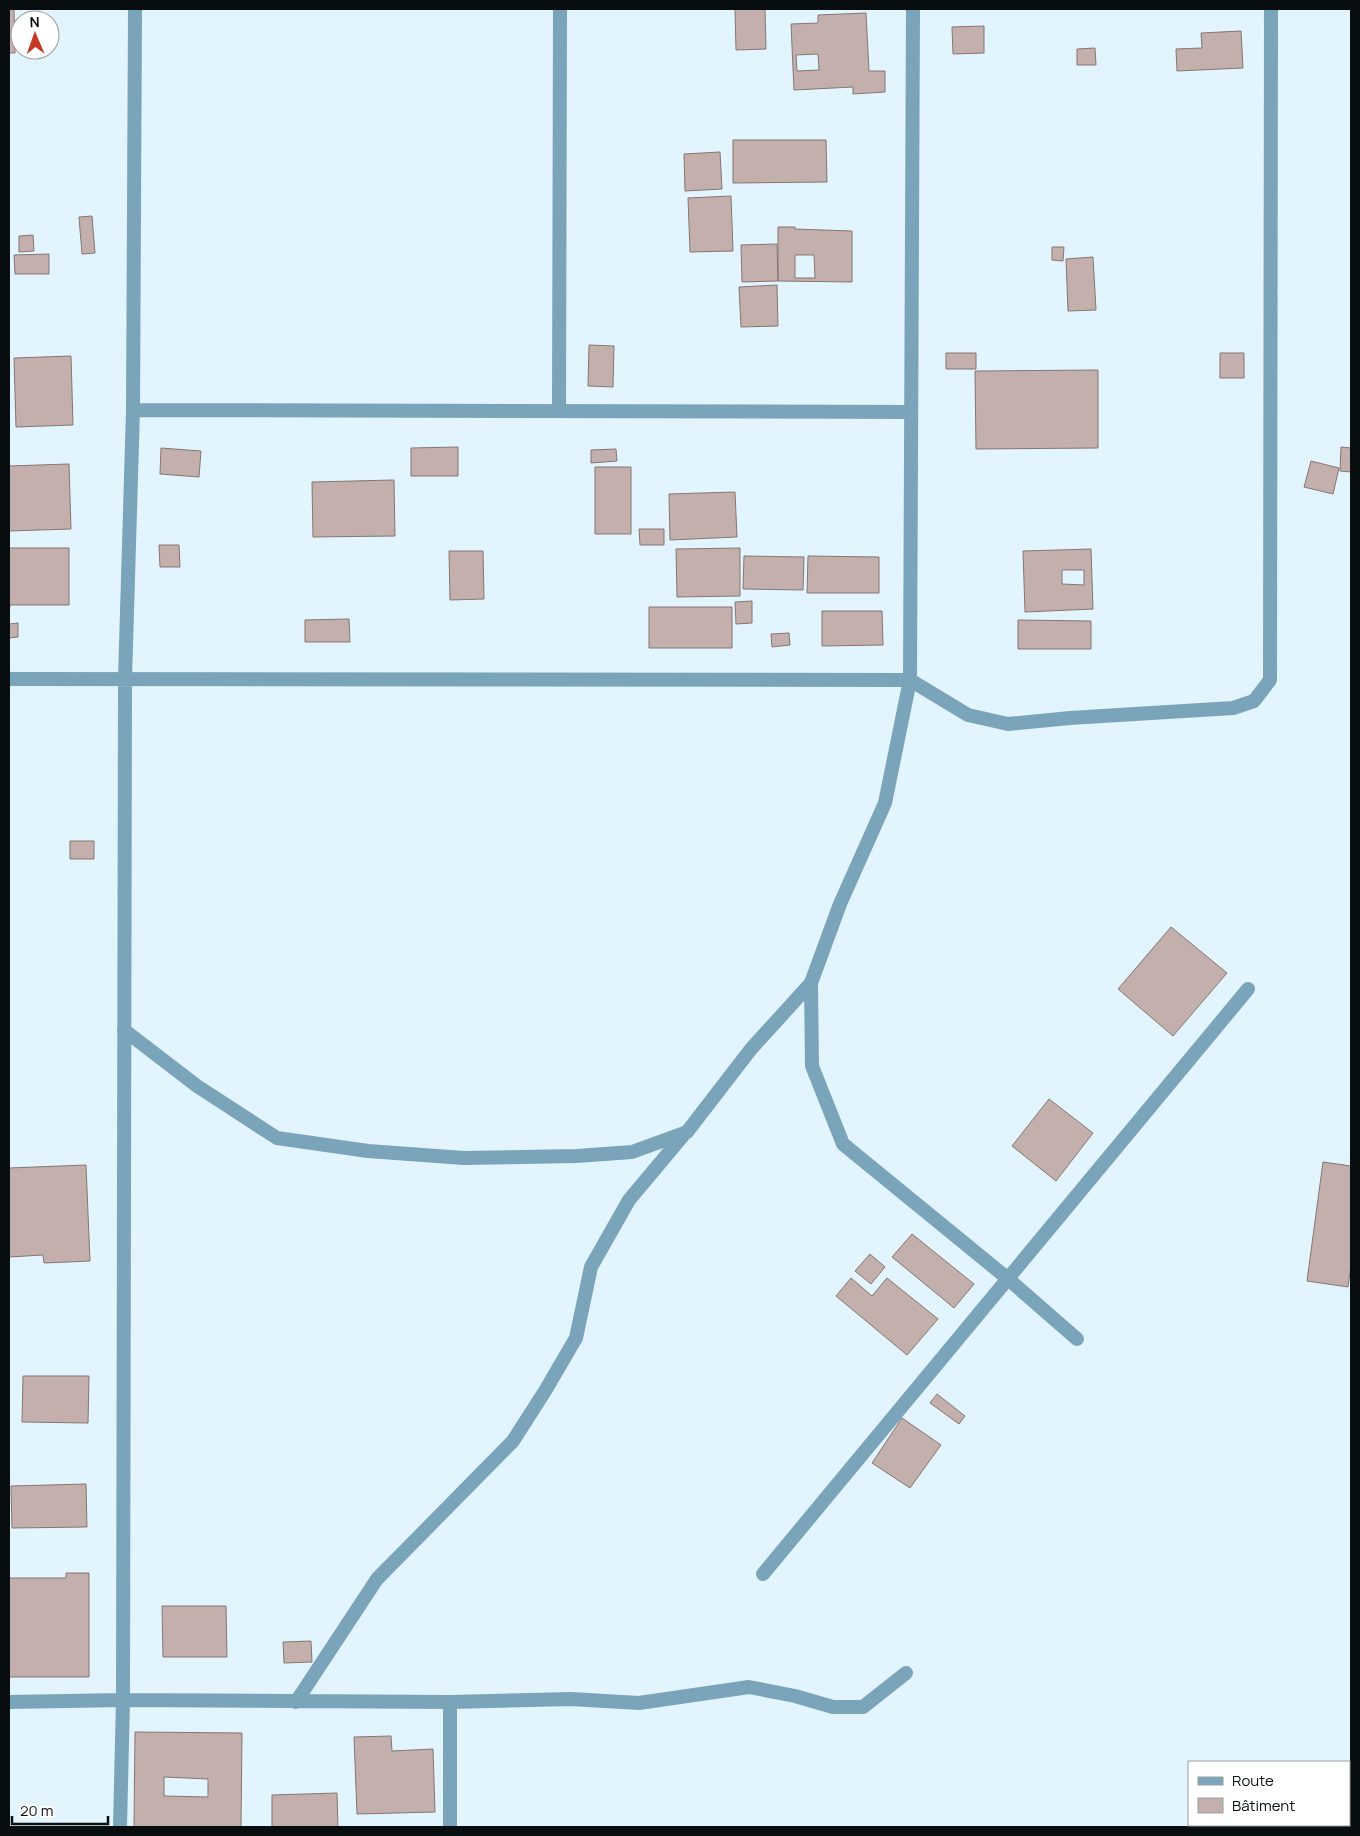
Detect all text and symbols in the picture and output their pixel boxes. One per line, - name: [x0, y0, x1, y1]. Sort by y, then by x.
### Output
- north arrow: [10, 10, 60, 60]
- text: N: [29, 12, 40, 31]
- legend: [1188, 1761, 1350, 1826]
- text: Route: [1232, 1770, 1274, 1791]
- scale bar: [12, 1794, 109, 1826]
- text: Bâtiment: [1232, 1795, 1295, 1816]
- text: 20 m: [20, 1800, 53, 1821]

